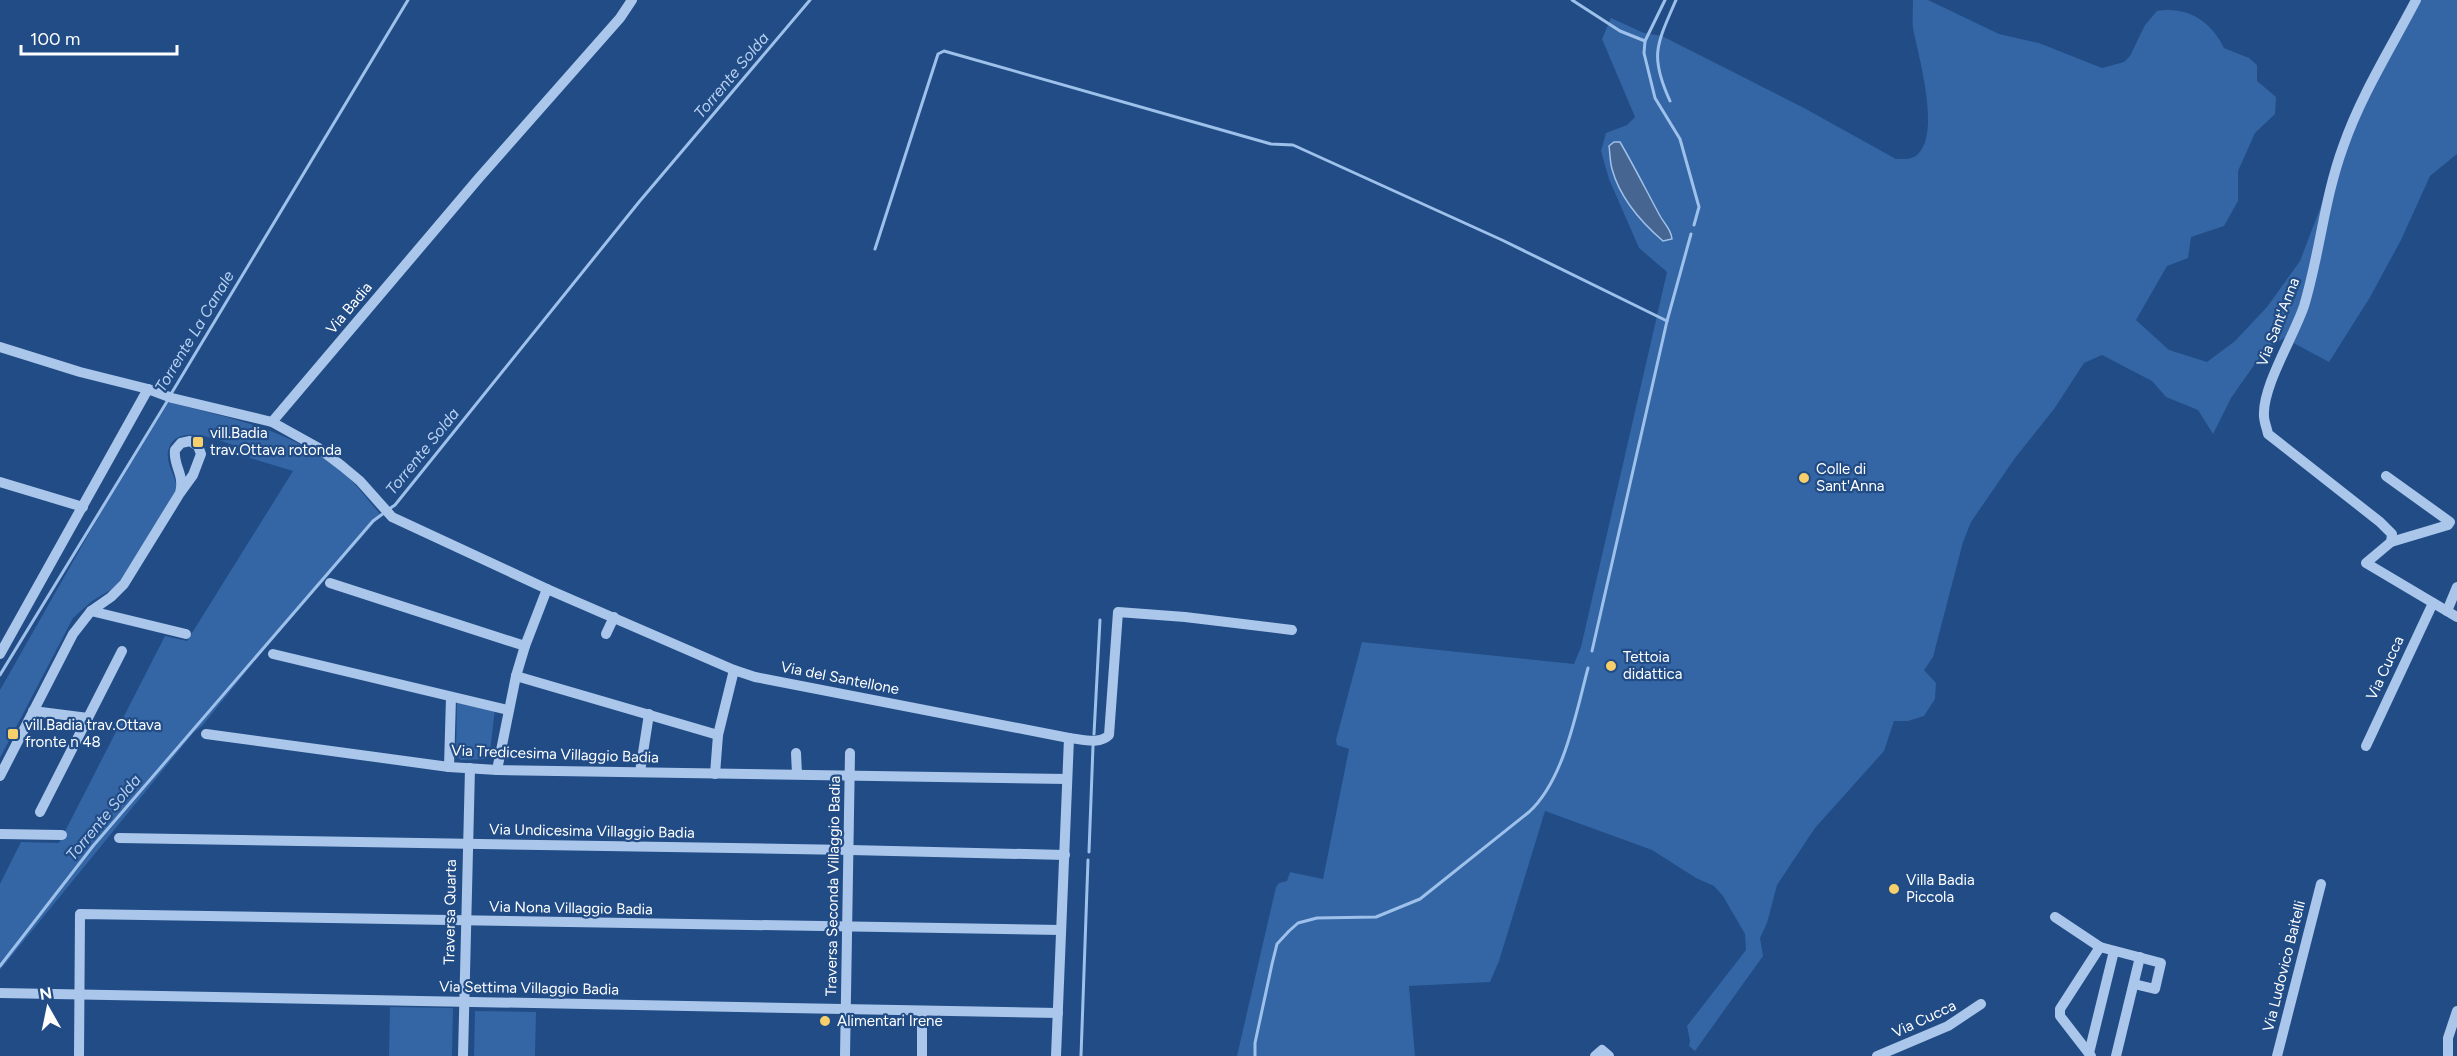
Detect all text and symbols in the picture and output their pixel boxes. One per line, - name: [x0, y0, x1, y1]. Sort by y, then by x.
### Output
- scale bar: [21, 18, 177, 56]
- text: 100 m: [30, 28, 80, 50]
- water label: Torrente Solda: [690, 29, 773, 122]
- water label: Torrente La Canale: [151, 267, 238, 395]
- street label: Via Sant'Anna: [2253, 275, 2303, 369]
- street label: Via Badia: [322, 278, 376, 338]
- water label: Torrente Solda: [382, 404, 463, 498]
- place label: vill.Badia trav.Ottava rotonda: [210, 424, 342, 459]
- marker: vill.Badia trav.Ottava rotonda: [191, 435, 205, 449]
- place label: Colle di Sant'Anna: [1816, 460, 1884, 495]
- marker: Colle di Sant'Anna: [1797, 471, 1811, 485]
- street label: Via Cucca: [2362, 633, 2408, 703]
- place label: Tettoia didattica: [1623, 648, 1682, 683]
- street label: Via del Santellone: [779, 658, 901, 698]
- marker: Tettoia didattica: [1604, 659, 1618, 673]
- place label: vill.Badia trav.Ottava fronte n 48: [25, 716, 161, 751]
- marker: vill.Badia trav.Ottava fronte n 48: [6, 727, 20, 741]
- street label: Via Tredicesima Villaggio Badia: [451, 741, 659, 767]
- water label: Torrente Solda: [62, 771, 145, 864]
- street label: Traversa Seconda Villaggio Badia: [822, 776, 844, 996]
- street label: Via Undicesima Villaggio Badia: [489, 820, 695, 842]
- street label: Traversa Quarta: [440, 859, 460, 965]
- place label: Villa Badia Piccola: [1906, 871, 1975, 906]
- marker: Villa Badia Piccola: [1887, 882, 1901, 896]
- street label: Via Nona Villaggio Badia: [489, 898, 653, 918]
- street label: Via Ludovico Baitelli: [2259, 898, 2309, 1034]
- street label: Via Settima Villaggio Badia: [439, 977, 619, 999]
- north arrow: [18, 978, 78, 1038]
- text: N: [38, 983, 53, 1004]
- street label: Via Cucca: [1889, 996, 1959, 1042]
- place label: Alimentari Irene: [837, 1012, 943, 1030]
- marker: Alimentari Irene: [818, 1014, 832, 1028]

